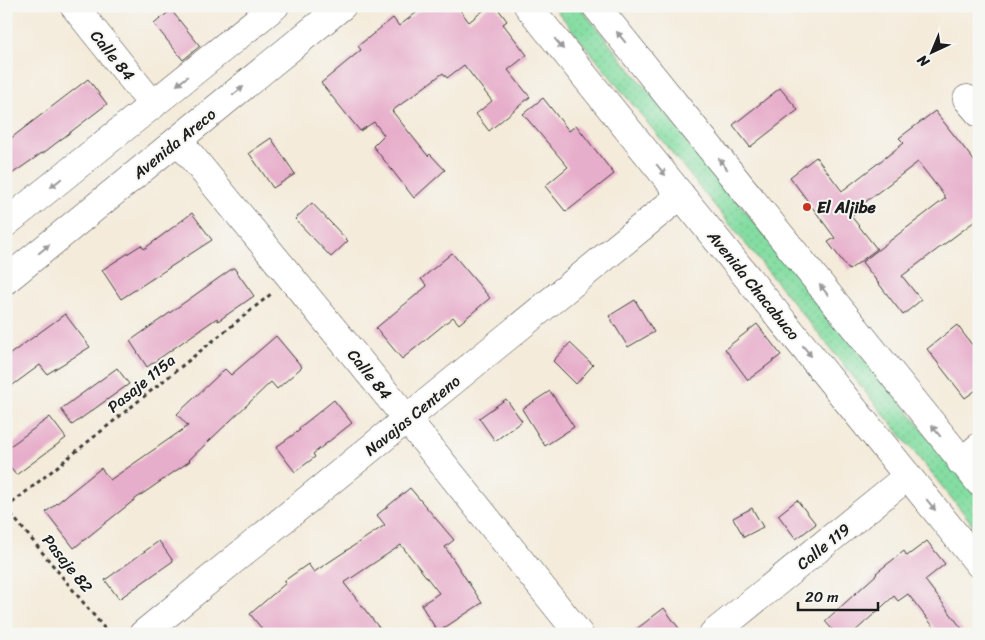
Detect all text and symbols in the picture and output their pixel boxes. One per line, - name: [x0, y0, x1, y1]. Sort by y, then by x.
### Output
- street label: Calle 84: [83, 23, 142, 87]
- north arrow: [908, 28, 958, 78]
- one-way arrow: [615, 31, 626, 44]
- one-way arrow: [553, 37, 564, 50]
- text: N: [911, 48, 936, 74]
- one-way arrow: [176, 75, 189, 86]
- one-way arrow: [231, 86, 244, 97]
- street label: Avenida Areco: [125, 100, 223, 187]
- one-way arrow: [717, 157, 728, 170]
- one-way arrow: [655, 164, 666, 177]
- one-way arrow: [50, 177, 63, 188]
- place label: El Aljibe: [817, 193, 876, 222]
- marker: El Aljibe: [801, 201, 813, 213]
- street label: Avenida Chacabuco: [699, 223, 808, 347]
- one-way arrow: [37, 243, 50, 254]
- one-way arrow: [819, 284, 829, 297]
- street label: Calle 84: [340, 342, 399, 406]
- one-way arrow: [802, 344, 813, 357]
- street label: Pasaje 115a: [100, 346, 182, 420]
- street label: Navajas Centeno: [358, 367, 467, 464]
- one-way arrow: [931, 425, 942, 438]
- one-way arrow: [926, 498, 937, 511]
- street label: Calle 119: [790, 515, 857, 578]
- street label: Pasaje 82: [35, 527, 101, 599]
- scale bar: [798, 580, 878, 612]
- text: 20 m: [805, 584, 839, 610]

